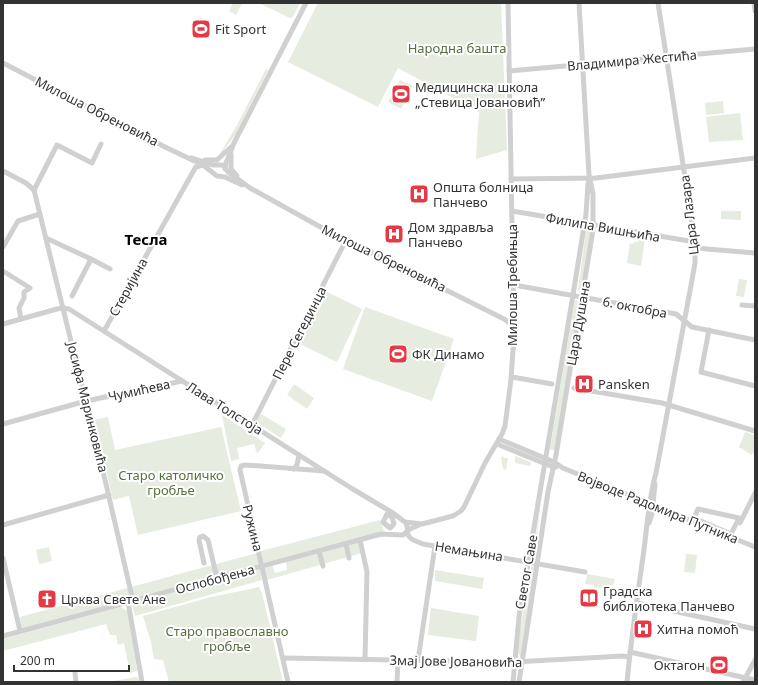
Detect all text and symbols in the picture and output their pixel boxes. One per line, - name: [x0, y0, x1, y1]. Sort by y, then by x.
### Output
- sports icon: Fit Sport: [190, 18, 212, 40]
- place label: Fit Sport: [215, 20, 267, 38]
- park label: Народна башта: [408, 39, 506, 57]
- street label: Владимира Жестића: [566, 45, 698, 75]
- street label: Милоша Обреновића: [32, 72, 162, 150]
- place label: Медицинска школа „Стевица Јовановић”: [415, 78, 546, 111]
- sports icon: Медицинска школа „Стевица Јовановић”: [390, 83, 412, 105]
- street label: Цара Лазара: [675, 174, 703, 256]
- place label: Општа болница Панчево: [433, 178, 533, 211]
- hospital icon: Општа болница Панчево: [408, 183, 430, 205]
- street label: Филипа Вишњића: [544, 208, 662, 246]
- place label: Дом здравља Панчево: [408, 218, 494, 251]
- street label: Милоша Обреновића: [319, 220, 449, 296]
- hospital icon: Дом здравља Панчево: [383, 223, 405, 245]
- street label: Милоша Требињца: [503, 224, 521, 346]
- district label: Тесла: [125, 229, 167, 249]
- street label: Стеријина: [105, 255, 151, 319]
- street label: Цара Душана: [562, 279, 594, 367]
- street label: Пере Сегединца: [268, 283, 330, 383]
- street label: 6. октобра: [601, 292, 669, 322]
- street label: Јосифа Маринковића: [63, 338, 113, 474]
- sports icon: ФК Динамо: [387, 343, 409, 365]
- place label: ФК Динамо: [412, 345, 485, 363]
- hospital icon: Pansken: [573, 373, 595, 395]
- street label: Чумићева: [106, 375, 172, 405]
- place label: Pansken: [598, 375, 650, 393]
- street label: Лава Толстоја: [183, 377, 267, 439]
- park label: Старо католичко гробље: [118, 466, 224, 499]
- street label: Војводе Радомира Путника: [575, 466, 741, 548]
- street label: Ружина: [239, 503, 267, 553]
- street label: Светог Саве: [511, 533, 541, 611]
- street label: Немањина: [434, 537, 504, 565]
- street label: Ослобођења: [173, 560, 257, 598]
- place label: Градска библиотека Панчево: [603, 582, 735, 615]
- library icon: Градска библиотека Панчево: [578, 587, 600, 609]
- church icon: Црква Свете Ане: [36, 588, 58, 610]
- place label: Црква Свете Ане: [61, 590, 166, 608]
- hospital icon: Хитна помоћ: [632, 618, 654, 640]
- place label: Хитна помоћ: [657, 620, 739, 638]
- park label: Старо православно гробље: [166, 622, 289, 655]
- scale bar: [14, 647, 129, 673]
- street label: Змај Јове Јовановића: [389, 651, 523, 671]
- text: 200 m: [20, 652, 55, 669]
- sports icon: Октагон: [708, 654, 730, 676]
- place label: Октагон: [654, 656, 705, 674]

